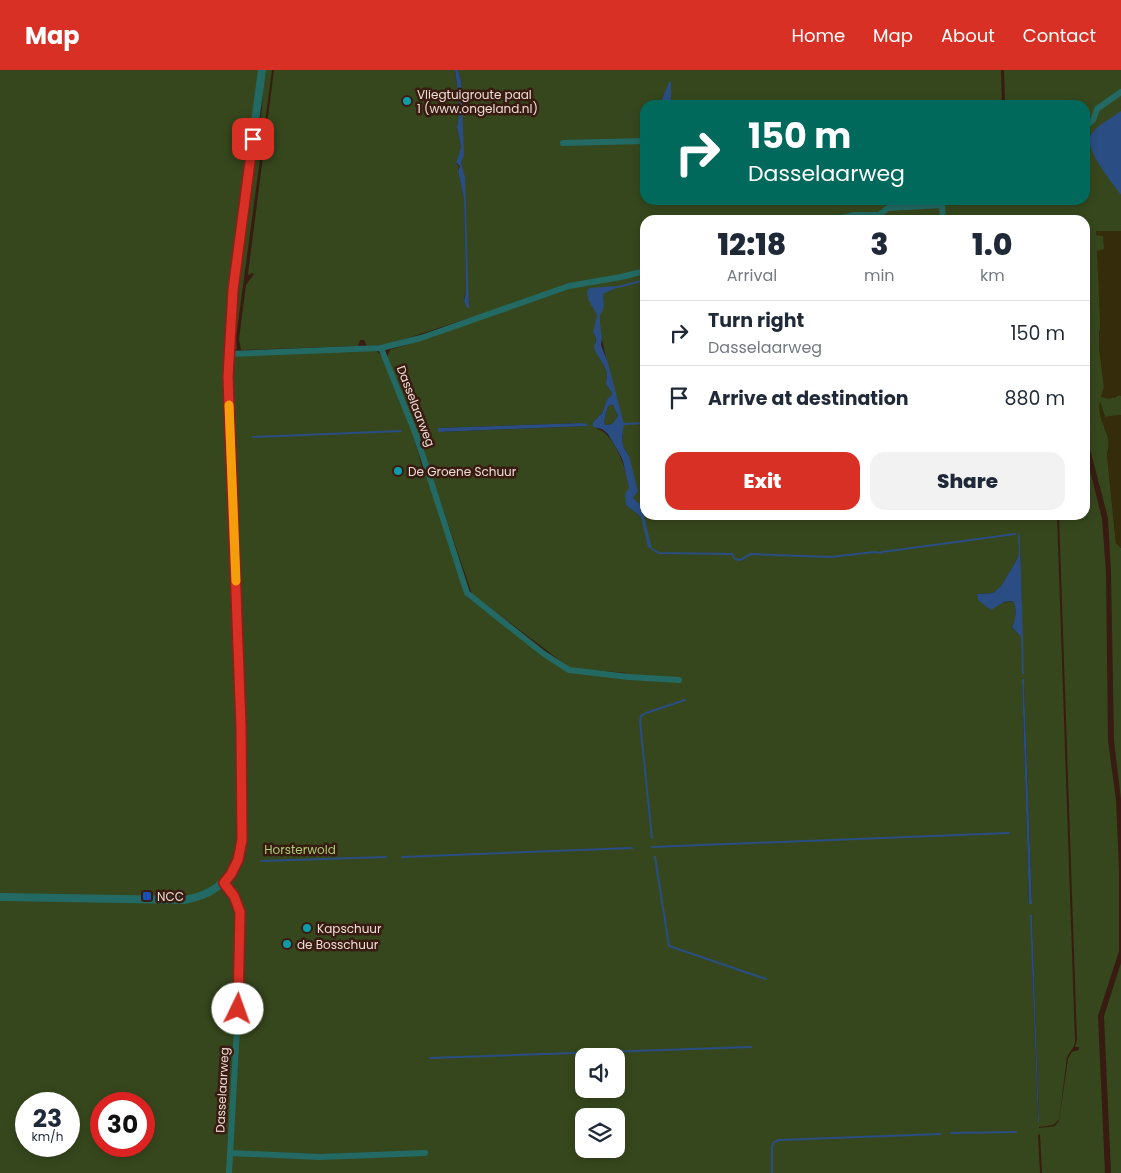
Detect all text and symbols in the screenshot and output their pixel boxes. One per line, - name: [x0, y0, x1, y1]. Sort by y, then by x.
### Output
- text: Map: [25, 19, 80, 52]
- text: Home: [791, 23, 845, 48]
- text: Map: [873, 23, 913, 48]
- text: About: [941, 23, 995, 48]
- text: Contact: [1023, 23, 1096, 48]
- place label: Vliegtuigroute paal 1 (www.ongeland.nl): [417, 86, 538, 117]
- marker: Vliegtuigroute paal 1 (www.ongeland.nl): [401, 95, 413, 107]
- text: 150 m: [748, 111, 851, 160]
- pin: [232, 118, 274, 160]
- icon: right: [665, 120, 730, 185]
- icon: arrive: [239, 125, 267, 153]
- text: Dasselaarweg: [748, 158, 905, 189]
- text: 12:18: [718, 223, 786, 266]
- text: 3: [870, 223, 888, 266]
- text: 1.0: [972, 223, 1012, 266]
- text: Arrival: [727, 264, 777, 287]
- text: min: [864, 264, 895, 287]
- text: km: [980, 264, 1005, 287]
- text: Turn right: [708, 307, 804, 334]
- icon: right: [665, 319, 693, 347]
- text: 150 m: [1010, 320, 1065, 347]
- text: Dasselaarweg: [708, 336, 822, 359]
- street label: Dasselaarweg: [393, 363, 439, 449]
- icon: arrive: [665, 384, 693, 412]
- text: Arrive at destination: [708, 385, 909, 412]
- text: 880 m: [1004, 385, 1065, 412]
- button: Exit: [665, 452, 860, 510]
- button: Share: [870, 452, 1065, 510]
- place label: De Groene Schuur: [408, 463, 517, 480]
- marker: De Groene Schuur: [392, 465, 404, 477]
- park label: Horsterwold: [264, 841, 336, 858]
- place label: NCC: [157, 888, 184, 905]
- marker: NCC: [141, 890, 153, 902]
- place label: Kapschuur: [317, 920, 382, 937]
- marker: Kapschuur: [301, 922, 313, 934]
- place label: de Bosschuur: [297, 936, 379, 953]
- marker: de Bosschuur: [281, 938, 293, 950]
- position arrow: [211, 982, 263, 1034]
- street label: Dasselaarweg: [211, 1047, 233, 1133]
- map controls: [575, 1048, 625, 1158]
- button: sound: [575, 1048, 625, 1098]
- speed limit sign: 30: [90, 1092, 155, 1157]
- text: 23: [33, 1101, 62, 1136]
- button: layers: [575, 1108, 625, 1158]
- text: km/h: [32, 1128, 63, 1145]

